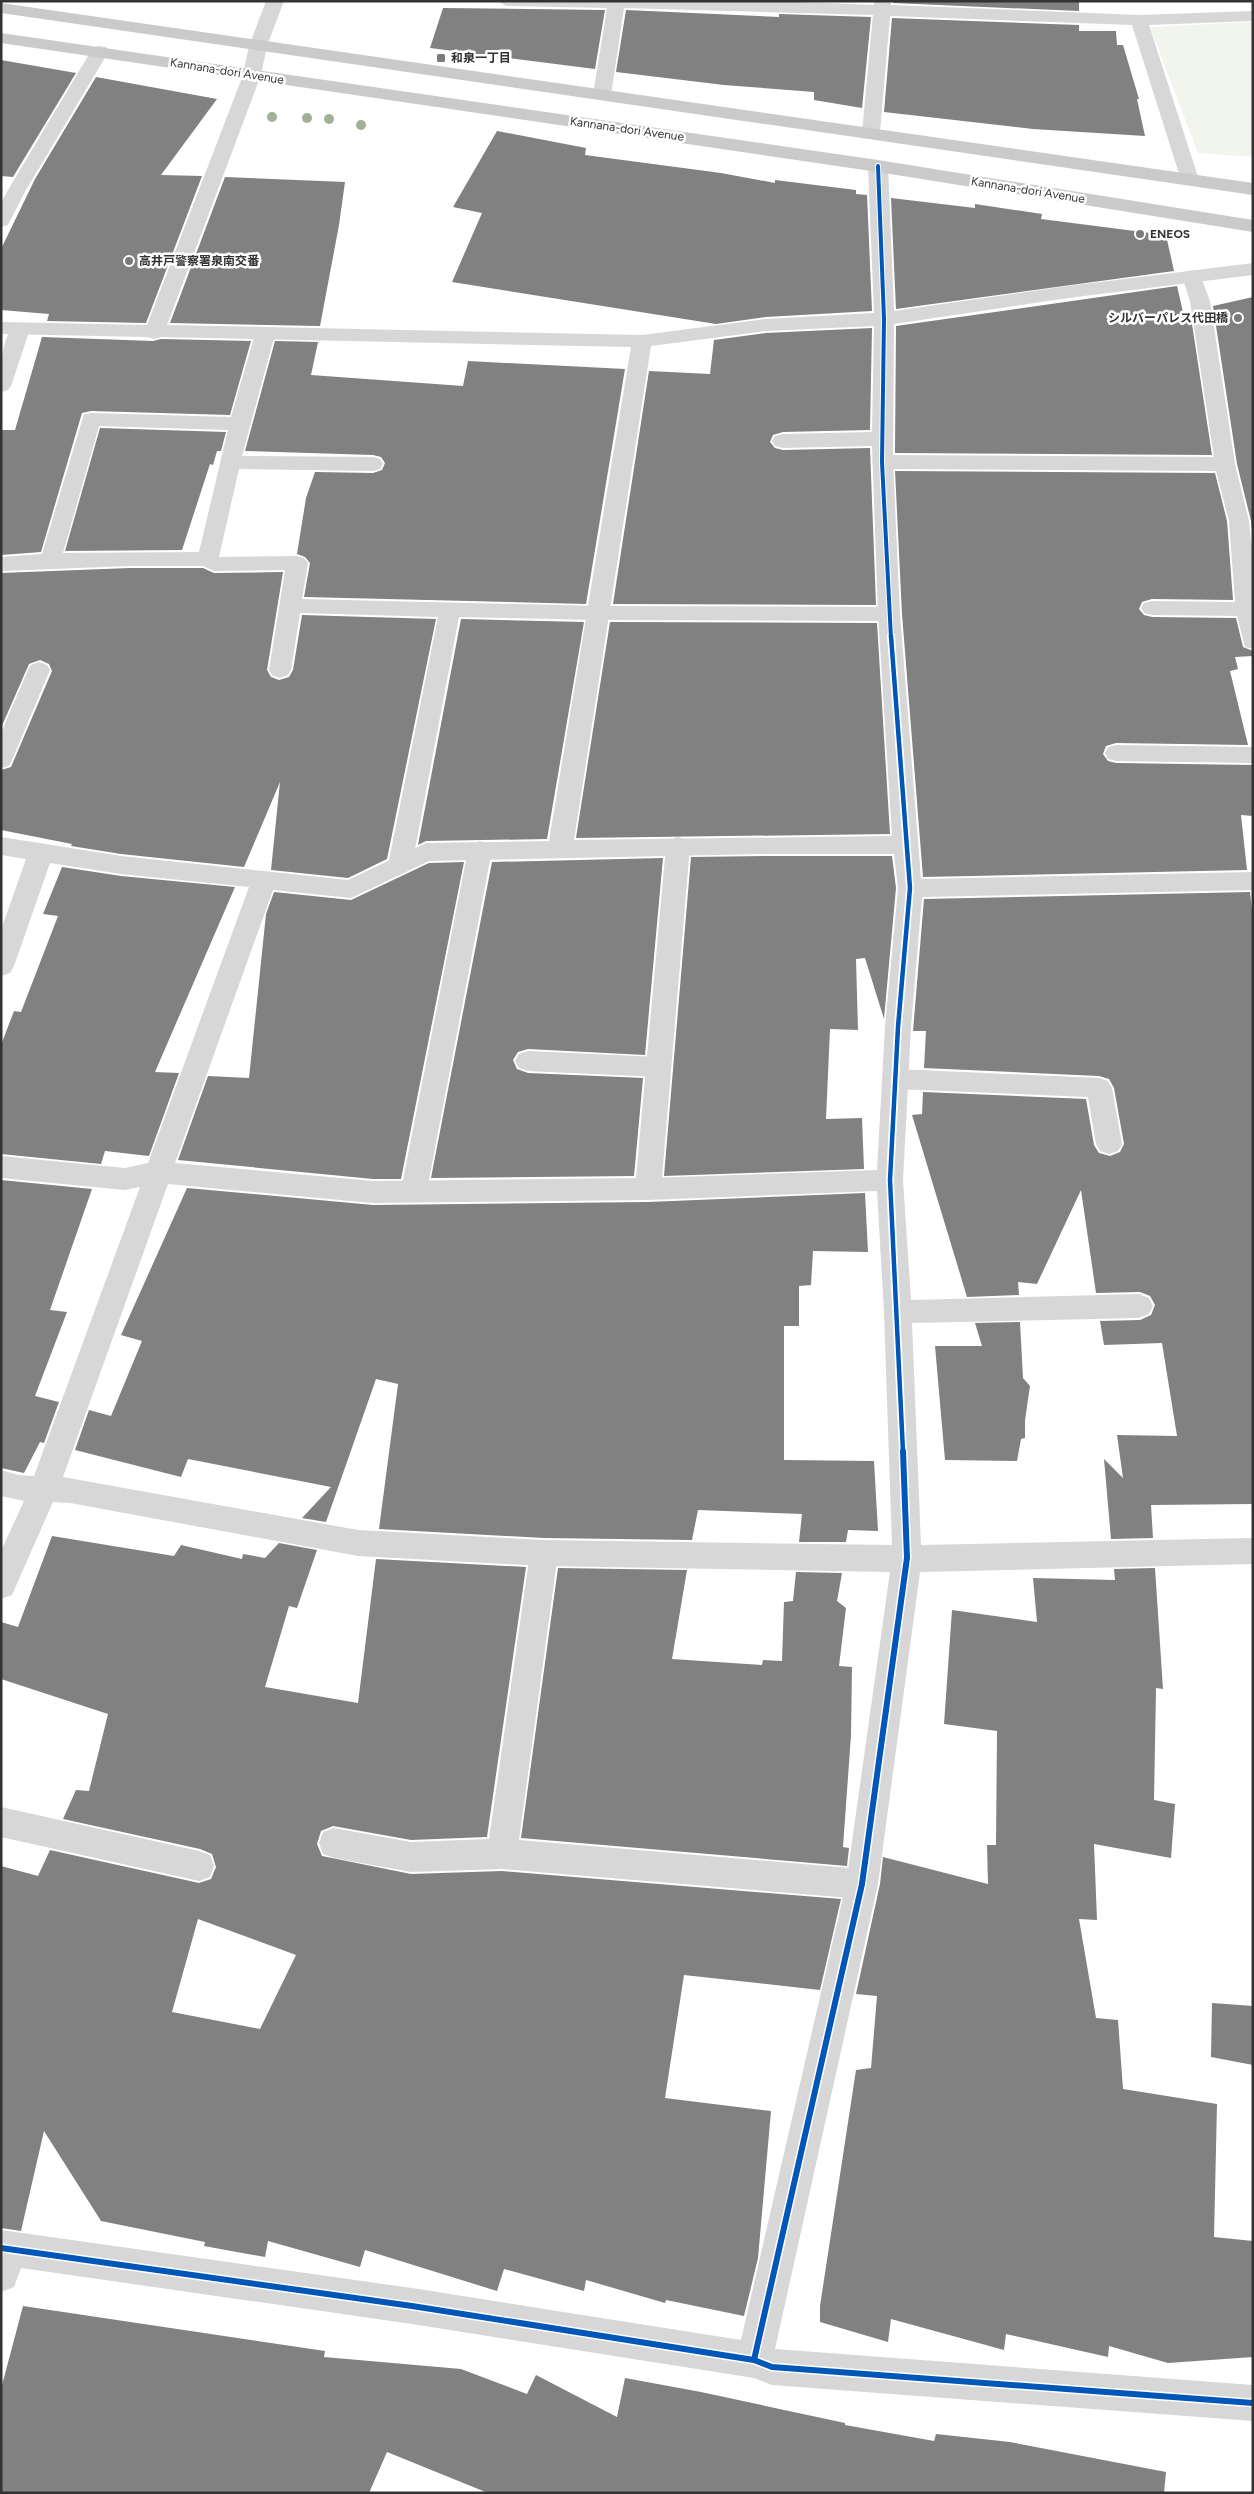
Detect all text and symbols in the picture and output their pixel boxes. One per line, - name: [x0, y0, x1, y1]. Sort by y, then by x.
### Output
- place label: 和泉一丁目: [451, 51, 511, 65]
- marker: 和泉一丁目: [435, 52, 447, 64]
- street label: Kannana-dori Avenue: [169, 55, 285, 87]
- street label: Kannana-dori Avenue: [569, 114, 685, 144]
- street label: Kannana-dori Avenue: [970, 174, 1086, 206]
- place label: ENEOS: [1150, 227, 1190, 241]
- marker: ENEOS: [1134, 228, 1146, 240]
- place label: 高井戸警察署泉南交番: [139, 254, 260, 268]
- marker: 高井戸警察署泉南交番: [123, 255, 135, 267]
- place label: シルバーパレス代田橋: [1108, 311, 1229, 325]
- marker: シルバーパレス代田橋: [1232, 312, 1244, 324]

